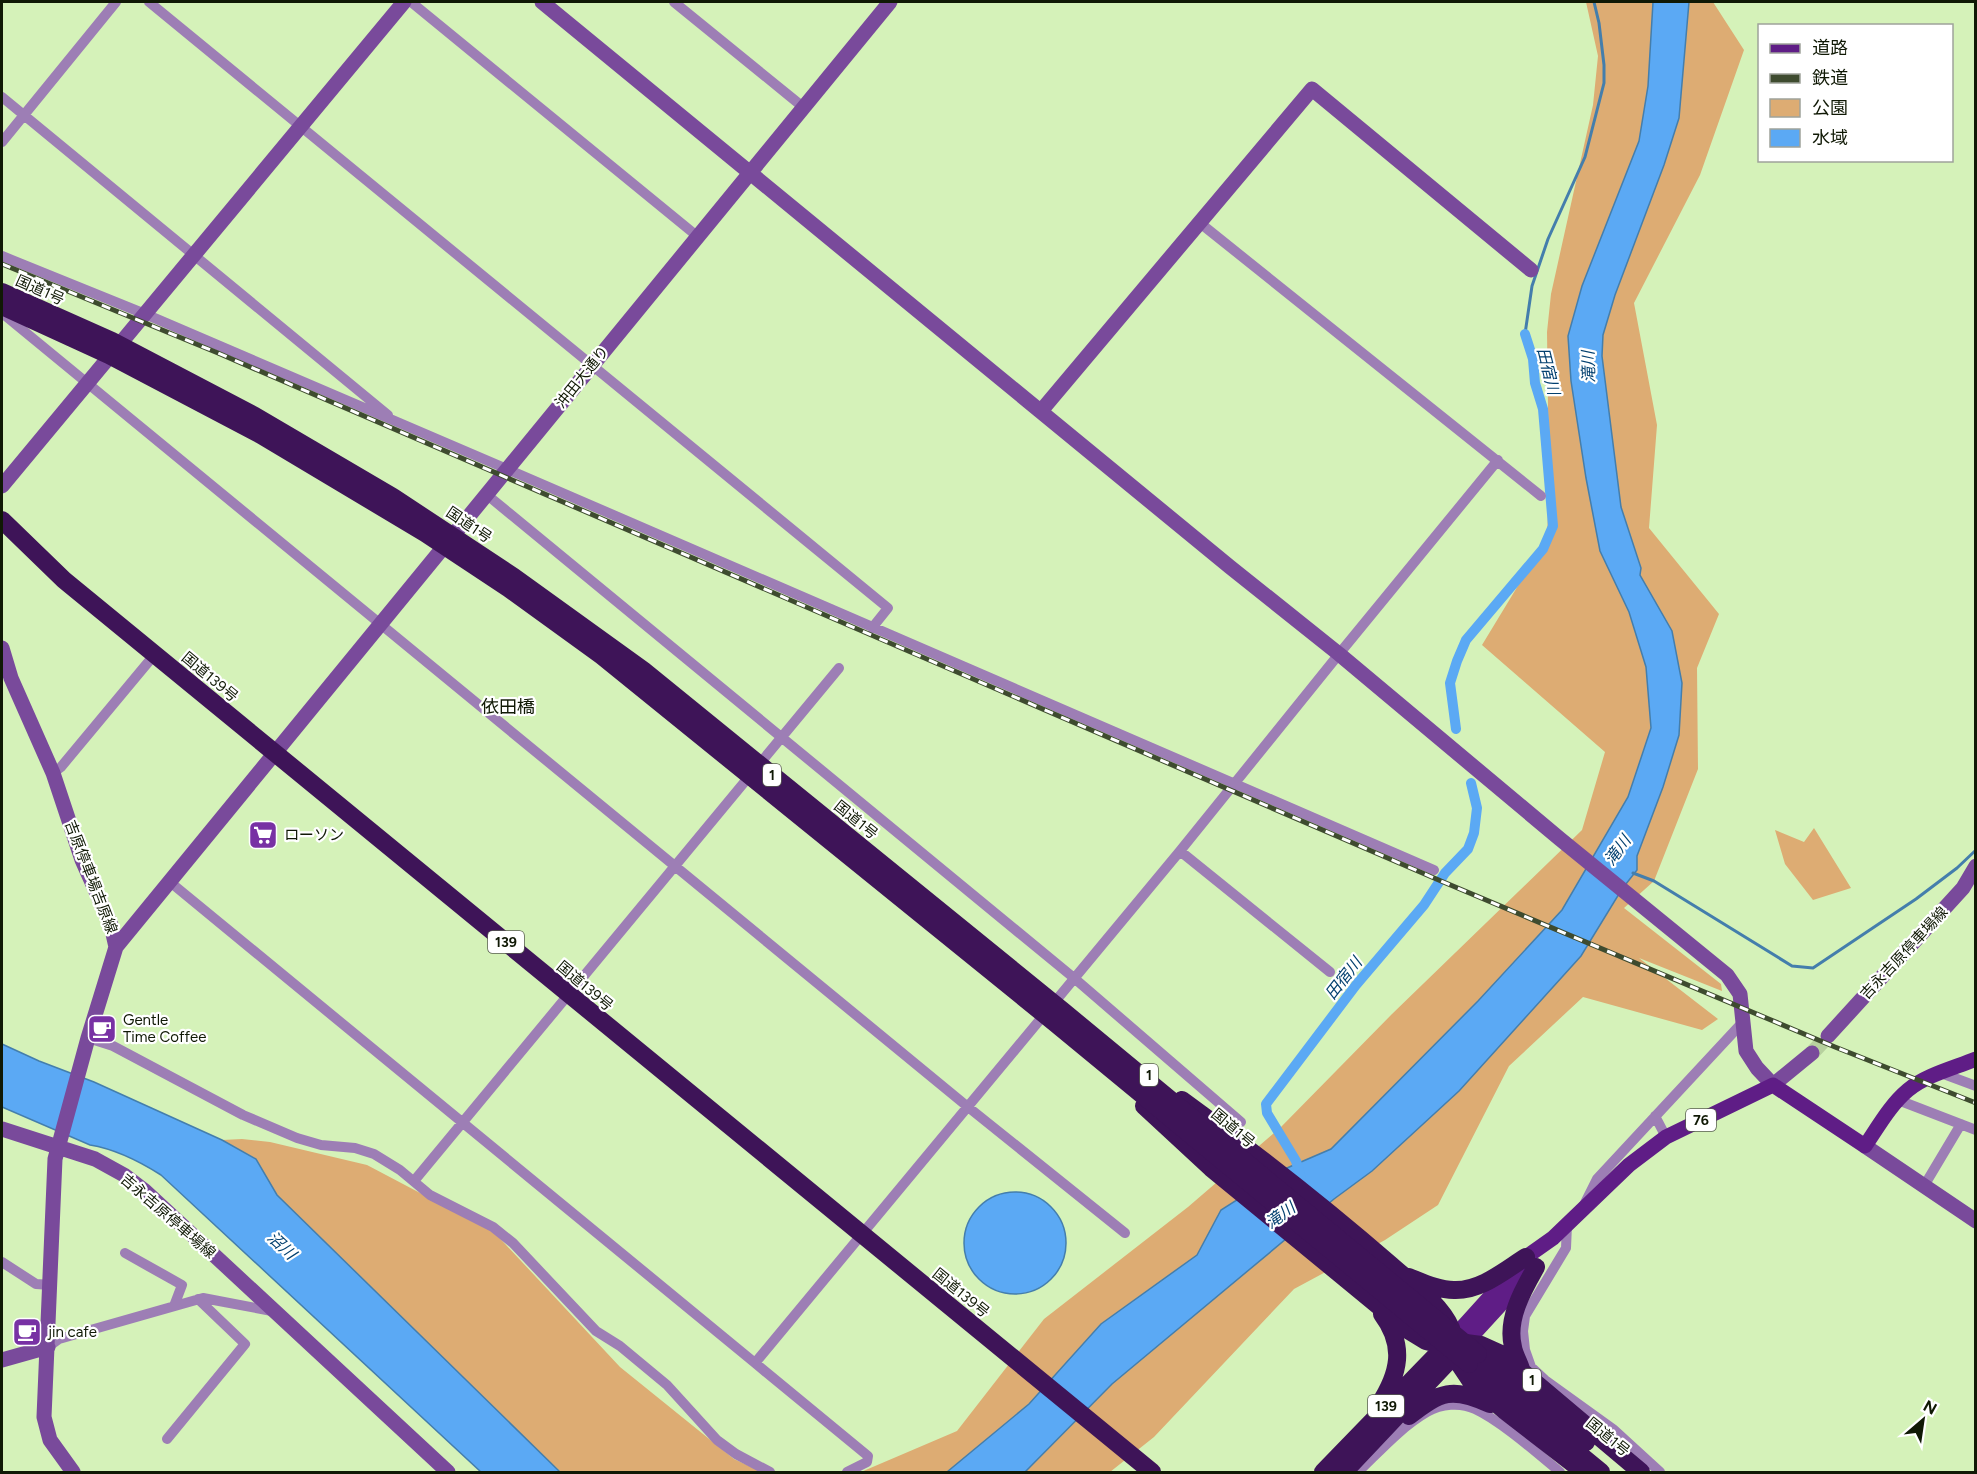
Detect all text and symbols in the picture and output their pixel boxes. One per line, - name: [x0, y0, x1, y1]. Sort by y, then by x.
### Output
- legend: [1758, 24, 1953, 162]
- text: 道路: [1812, 37, 1848, 59]
- text: 鉄道: [1812, 67, 1848, 89]
- text: 公園: [1812, 97, 1848, 119]
- text: 水域: [1812, 127, 1848, 149]
- street label: 国道1号: [13, 271, 67, 309]
- street label: 沖田大通り: [551, 342, 613, 412]
- water label: 田宿川: [1533, 346, 1564, 399]
- water label: 滝川: [1578, 349, 1599, 383]
- street label: 国道1号: [443, 503, 495, 547]
- street label: 国道139号: [178, 648, 242, 706]
- district label: 依田橋: [481, 696, 535, 718]
- road number: 1: [763, 764, 781, 786]
- street label: 国道1号: [830, 797, 882, 843]
- street label: 吉原停車場吉原線: [61, 818, 121, 936]
- supermarket icon: ローソン: [247, 819, 279, 851]
- place label: ローソン: [284, 826, 344, 844]
- water label: 滝川: [1600, 830, 1636, 869]
- street label: 吉永吉原停車場線: [1856, 903, 1952, 1003]
- road number: 139: [488, 931, 524, 953]
- water label: 田宿川: [1321, 952, 1367, 1003]
- street label: 国道139号: [553, 957, 617, 1015]
- place label: Gentle Time Coffee: [123, 1011, 206, 1046]
- cafe icon: Gentle Time Coffee: [86, 1013, 118, 1045]
- road number: 1: [1140, 1064, 1158, 1086]
- street label: 国道1号: [1208, 1105, 1258, 1151]
- road number: 76: [1686, 1109, 1716, 1131]
- street label: 吉永吉原停車場線: [117, 1170, 219, 1262]
- water label: 滝川: [1262, 1197, 1300, 1232]
- water label: 沼川: [263, 1228, 301, 1265]
- street label: 国道139号: [929, 1265, 993, 1321]
- cafe icon: jin cafe: [11, 1316, 43, 1348]
- place label: jin cafe: [47, 1323, 97, 1341]
- road number: 1: [1523, 1369, 1541, 1391]
- north arrow: [1893, 1390, 1953, 1450]
- road number: 139: [1368, 1395, 1404, 1417]
- text: N: [1920, 1396, 1940, 1419]
- street label: 国道1号: [1582, 1414, 1634, 1460]

